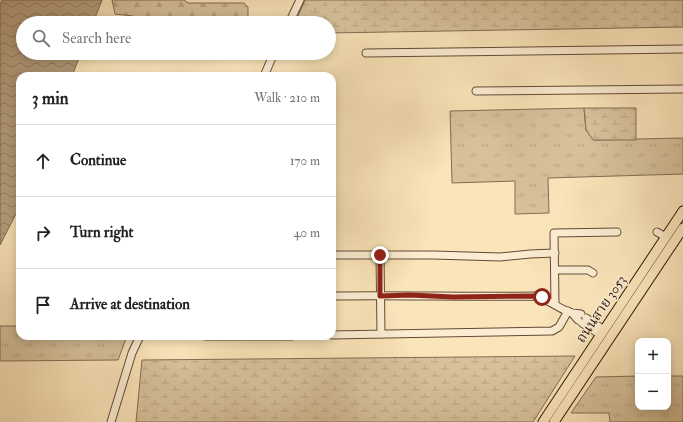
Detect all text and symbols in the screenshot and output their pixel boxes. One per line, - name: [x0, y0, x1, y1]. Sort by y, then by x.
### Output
- search box: [16, 16, 336, 60]
- icon: search: [30, 27, 52, 49]
- text: Search here: [62, 29, 131, 48]
- text: 3 min: [32, 88, 69, 109]
- text: Walk · 210 m: [254, 90, 320, 106]
- icon: ahead: [32, 150, 54, 172]
- text: Continue: [70, 151, 126, 170]
- text: 170 m: [290, 153, 320, 169]
- icon: right: [32, 222, 54, 244]
- text: Turn right: [70, 223, 133, 242]
- text: 40 m: [294, 225, 320, 241]
- route end: [371, 246, 389, 264]
- street label: ถนนสาย 3053: [572, 272, 630, 346]
- route start: [533, 288, 551, 306]
- icon: arrive: [32, 294, 54, 316]
- text: Arrive at destination: [70, 295, 190, 314]
- map controls: [635, 338, 671, 410]
- button: +: [635, 338, 671, 374]
- button: −: [635, 374, 671, 410]

